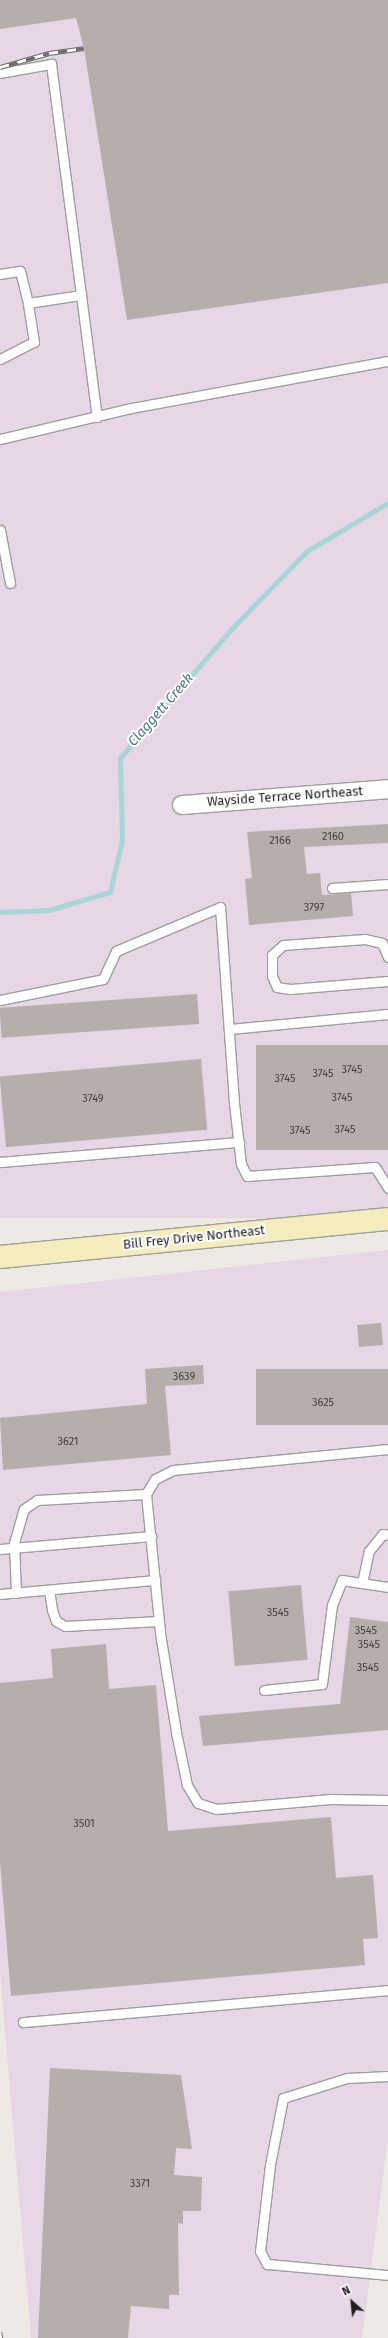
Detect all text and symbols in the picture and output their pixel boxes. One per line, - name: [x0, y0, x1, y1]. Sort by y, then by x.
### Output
- water label: Claggett Creek: [125, 670, 197, 750]
- street label: Wayside Terrace Northeast: [207, 784, 363, 810]
- house number: 2160: [322, 830, 344, 844]
- house number: 2166: [269, 834, 291, 848]
- house number: 3797: [304, 901, 324, 915]
- house number: 3745: [341, 1063, 363, 1077]
- house number: 3745: [312, 1067, 334, 1081]
- house number: 3745: [274, 1072, 296, 1086]
- house number: 3745: [331, 1091, 353, 1105]
- house number: 3749: [82, 1092, 104, 1106]
- house number: 3745: [334, 1123, 356, 1137]
- house number: 3745: [289, 1124, 311, 1138]
- street label: Bill Frey Drive Northeast: [122, 1223, 266, 1253]
- house number: 3639: [173, 1370, 195, 1384]
- house number: 3625: [312, 1396, 334, 1410]
- house number: 3621: [57, 1435, 79, 1449]
- house number: 3545: [267, 1606, 289, 1620]
- house number: 3545: [355, 1624, 377, 1638]
- house number: 3545: [358, 1638, 380, 1652]
- house number: 3545: [357, 1661, 379, 1675]
- house number: 3501: [73, 1817, 95, 1831]
- house number: 3371: [130, 2177, 150, 2191]
- north arrow: [332, 2282, 372, 2322]
- text: N: [340, 2283, 353, 2298]

